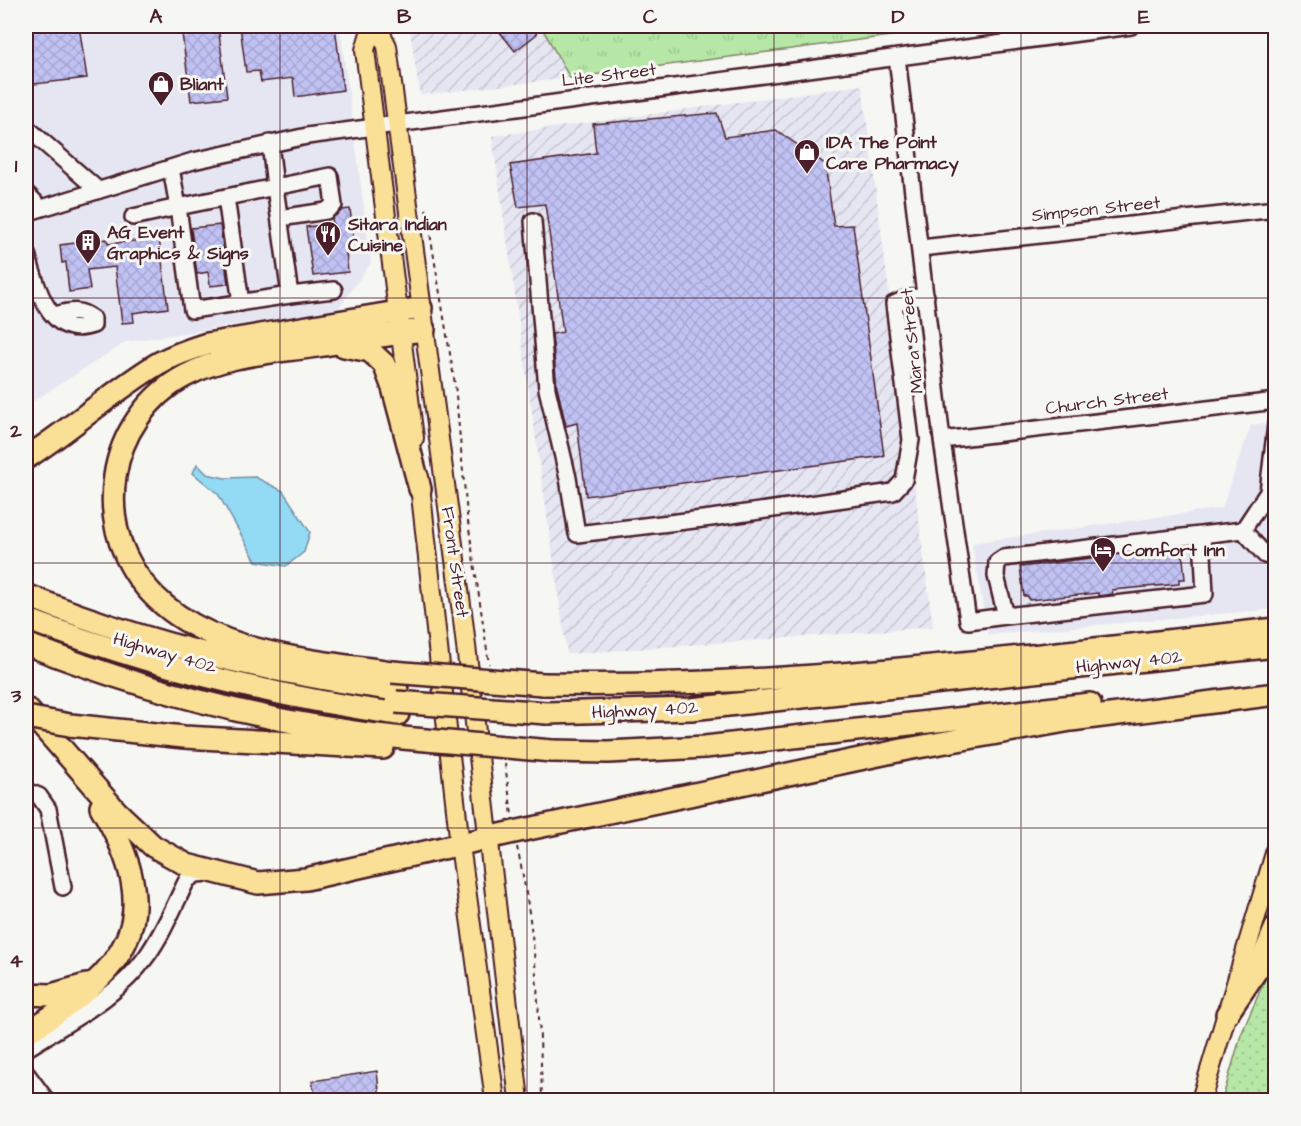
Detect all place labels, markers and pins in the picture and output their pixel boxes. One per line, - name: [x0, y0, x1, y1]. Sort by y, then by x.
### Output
- shop icon: Bliant: [146, 69, 176, 107]
- place label: Bliant: [180, 72, 225, 97]
- place label: IDA The Point Care Pharmacy: [826, 130, 959, 177]
- shop icon: IDA The Point Care Pharmacy: [792, 137, 822, 175]
- place label: Sitara Indian Cuisine: [347, 212, 447, 258]
- restaurant icon: Sitara Indian Cuisine: [313, 219, 343, 257]
- place label: AG Event Graphics & Signs: [107, 220, 249, 267]
- building icon: AG Event Graphics & Signs: [73, 227, 103, 265]
- hotel icon: Comfort Inn: [1088, 535, 1118, 573]
- place label: Comfort Inn: [1122, 538, 1225, 563]

